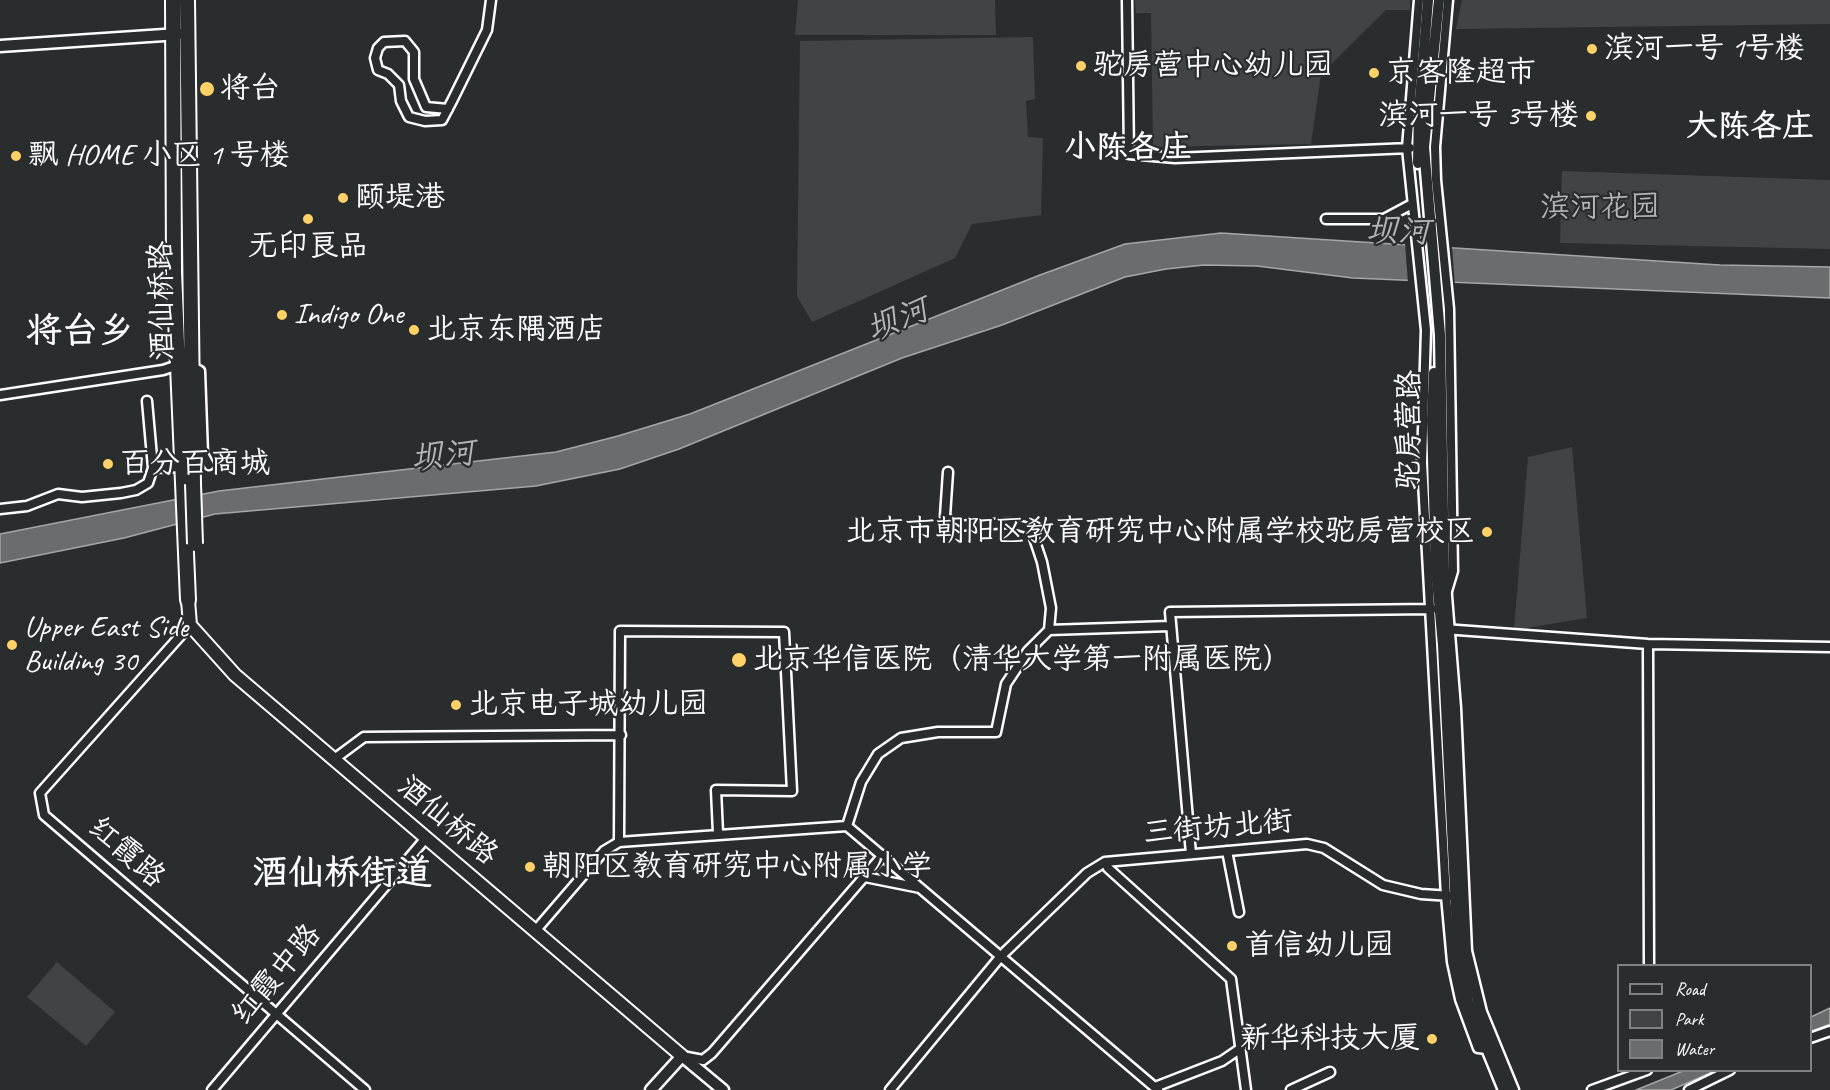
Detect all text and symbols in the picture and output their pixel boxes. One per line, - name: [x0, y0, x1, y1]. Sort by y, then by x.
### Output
- place label: 滨河一号 1号楼: [1604, 31, 1805, 67]
- marker: 滨河一号 1号楼: [1585, 42, 1599, 56]
- place label: 驼房营中心幼儿园: [1093, 48, 1333, 84]
- place label: 京客隆超市: [1386, 55, 1536, 91]
- marker: 驼房营中心幼儿园: [1074, 59, 1088, 73]
- marker: 京客隆超市: [1367, 66, 1381, 80]
- place label: 将台: [220, 71, 280, 107]
- marker: 将台: [198, 80, 216, 98]
- place label: 滨河一号 3号楼: [1378, 98, 1579, 134]
- marker: 滨河一号 3号楼: [1584, 109, 1598, 123]
- district label: 大陈各庄: [1686, 109, 1814, 147]
- district label: 小陈各庄: [1064, 130, 1192, 168]
- place label: 飘 HOME 小区 1 号楼: [28, 138, 290, 174]
- marker: 飘 HOME 小区 1 号楼: [9, 149, 23, 163]
- place label: 颐堤港: [355, 180, 445, 216]
- park label: 滨河花园: [1540, 190, 1660, 226]
- marker: 颐堤港: [336, 191, 350, 205]
- marker: 无印良品: [301, 212, 315, 226]
- water label: 坝河: [1366, 213, 1430, 253]
- place label: 无印良品: [248, 229, 368, 265]
- street label: 酒仙桥路: [144, 241, 182, 361]
- water label: 坝河: [861, 291, 935, 351]
- place label: Indigo One: [294, 297, 403, 333]
- marker: Indigo One: [275, 308, 289, 322]
- district label: 将台乡: [26, 311, 134, 355]
- place label: 北京东隅酒店: [426, 312, 606, 348]
- marker: 北京东隅酒店: [407, 323, 421, 337]
- street label: 驼房营路: [1392, 370, 1428, 490]
- water label: 坝河: [409, 435, 477, 479]
- place label: 百分百商城: [120, 446, 270, 482]
- marker: 百分百商城: [101, 457, 115, 471]
- place label: 北京市朝阳区教育研究中心附属学校驼房营校区: [845, 514, 1475, 550]
- marker: 北京市朝阳区教育研究中心附属学校驼房营校区: [1480, 525, 1494, 539]
- place label: Upper East Side Building 30: [24, 610, 188, 680]
- marker: Upper East Side Building 30: [5, 638, 19, 652]
- place label: 北京华信医院（清华大学第一附属医院）: [752, 642, 1292, 678]
- marker: 北京华信医院（清华大学第一附属医院）: [730, 651, 748, 669]
- place label: 北京电子城幼儿园: [468, 687, 708, 723]
- marker: 北京电子城幼儿园: [449, 698, 463, 712]
- street label: 酒仙桥路: [389, 769, 505, 873]
- street label: 三街坊北街: [1142, 804, 1294, 852]
- street label: 红霞路: [80, 810, 172, 896]
- place label: 朝阳区教育研究中心附属小学: [542, 849, 932, 885]
- district label: 酒仙桥街道: [252, 853, 432, 897]
- marker: 朝阳区教育研究中心附属小学: [523, 860, 537, 874]
- street label: 红霞中路: [225, 917, 329, 1033]
- place label: 首信幼儿园: [1244, 928, 1394, 964]
- marker: 首信幼儿园: [1225, 939, 1239, 953]
- legend: [1617, 964, 1812, 1072]
- text: Road: [1675, 978, 1705, 1000]
- text: Park: [1675, 1008, 1704, 1030]
- place label: 新华科技大厦: [1240, 1021, 1420, 1057]
- marker: 新华科技大厦: [1425, 1032, 1439, 1046]
- text: Water: [1675, 1038, 1714, 1060]

